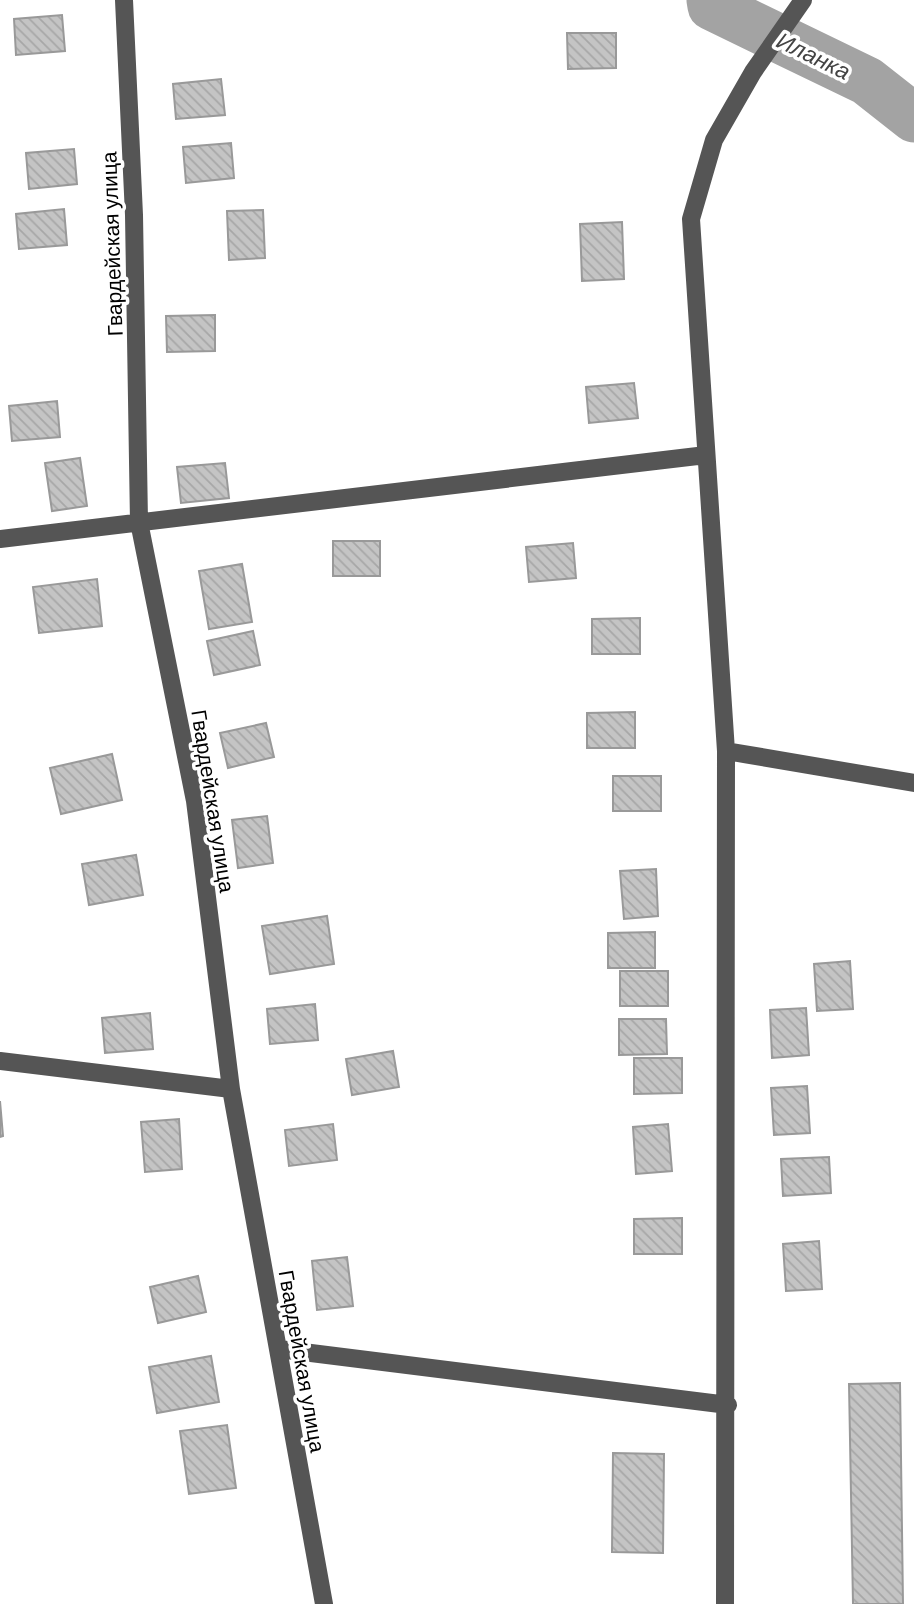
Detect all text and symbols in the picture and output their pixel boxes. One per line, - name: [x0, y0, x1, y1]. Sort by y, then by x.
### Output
- water label: Иланка: [773, 25, 855, 85]
- street label: Гвардейская улица: [95, 151, 127, 337]
- street label: Гвардейская улица: [187, 708, 241, 895]
- street label: Гвардейская улица: [275, 1268, 331, 1454]

